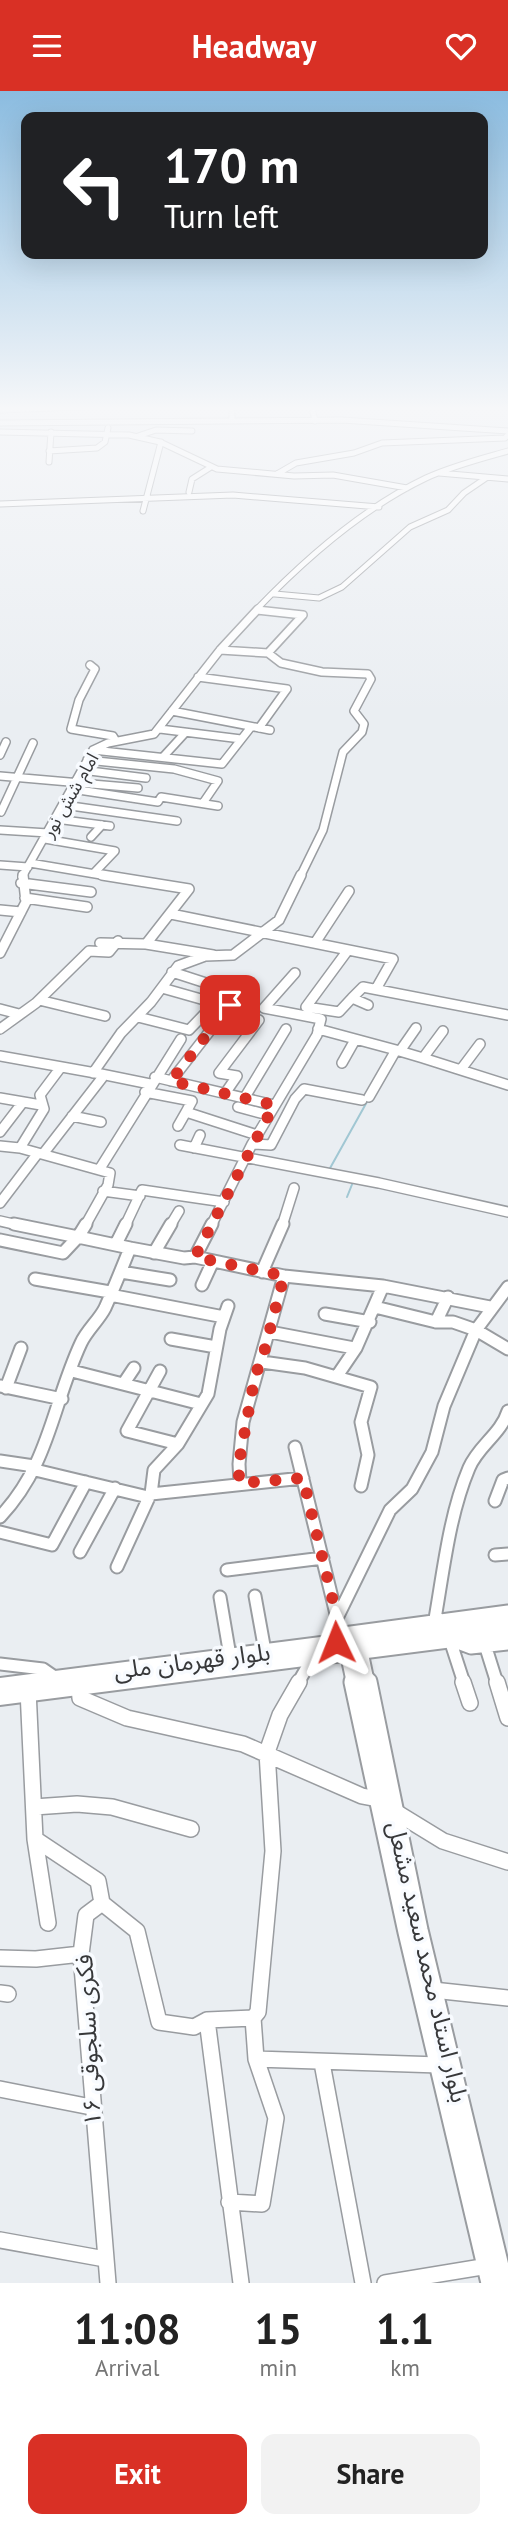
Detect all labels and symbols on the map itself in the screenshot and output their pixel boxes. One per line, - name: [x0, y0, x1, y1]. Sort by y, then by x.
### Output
- street label: امام شش نور: [36, 748, 106, 844]
- pin: [200, 975, 260, 1035]
- position arrow: [299, 1605, 373, 1679]
- street label: بلوار قهرمان ملی: [112, 1636, 272, 1686]
- street label: بلوار استاد محمد سعید مشعل: [381, 1818, 475, 2106]
- street label: فکری سلجوقی ۱۶: [68, 1953, 108, 2127]

